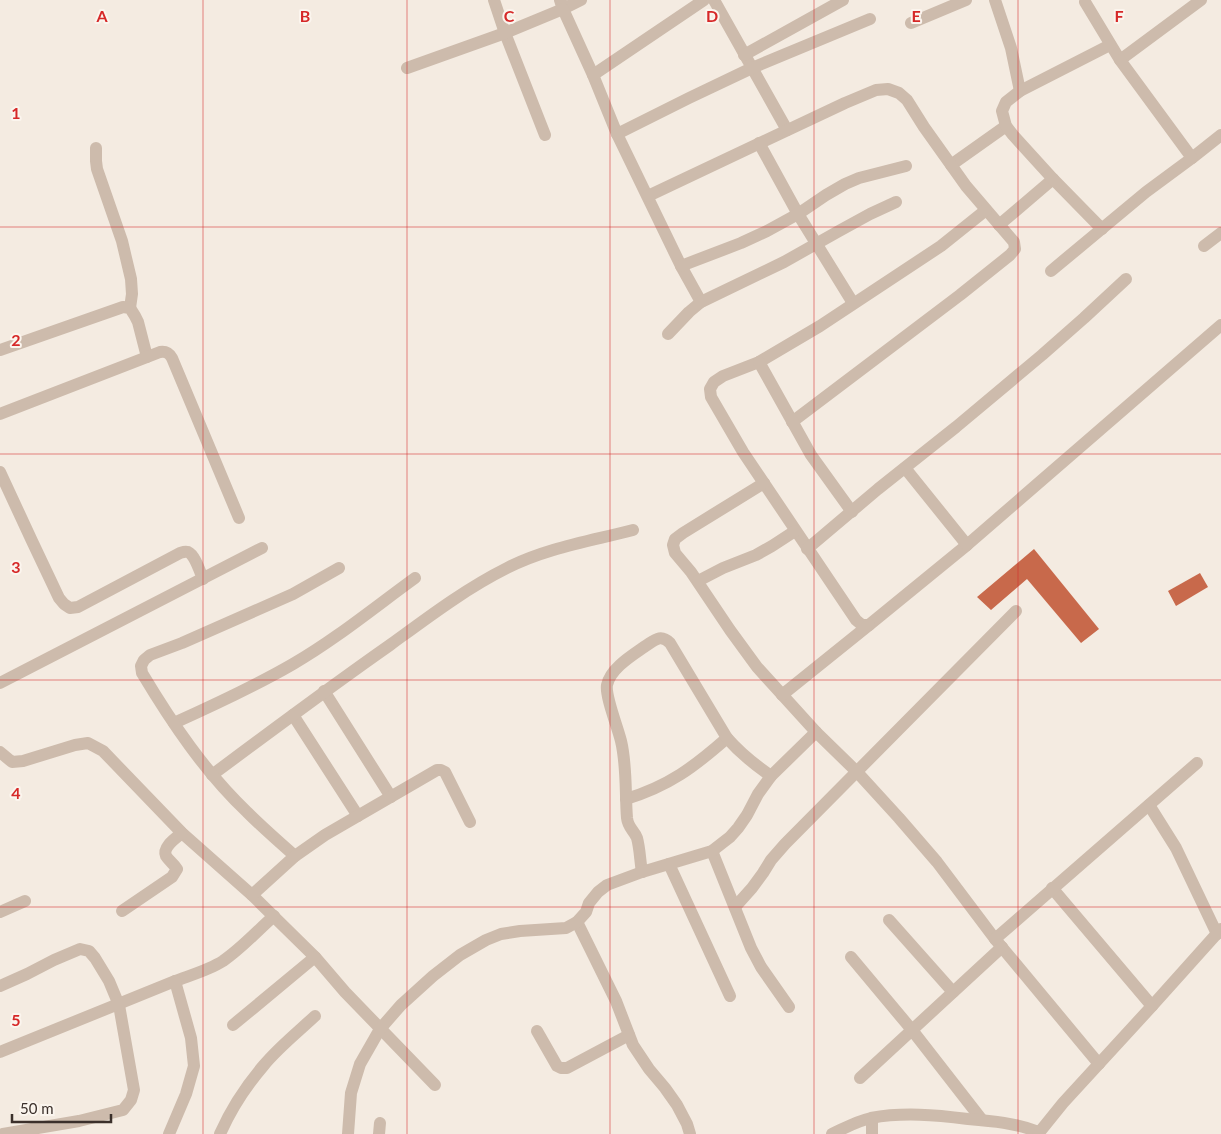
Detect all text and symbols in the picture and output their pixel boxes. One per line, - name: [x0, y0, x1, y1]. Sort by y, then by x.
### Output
- text: A: [95, 6, 108, 25]
- text: B: [300, 6, 310, 25]
- text: C: [504, 6, 515, 25]
- text: D: [706, 6, 718, 25]
- text: E: [911, 6, 921, 25]
- text: F: [1114, 6, 1124, 25]
- text: 1: [11, 103, 21, 122]
- text: 2: [11, 330, 21, 349]
- text: 3: [11, 557, 21, 576]
- text: 4: [11, 783, 21, 802]
- text: 5: [11, 1010, 21, 1029]
- scale bar: [12, 1092, 111, 1124]
- text: 50 m: [20, 1099, 54, 1117]

